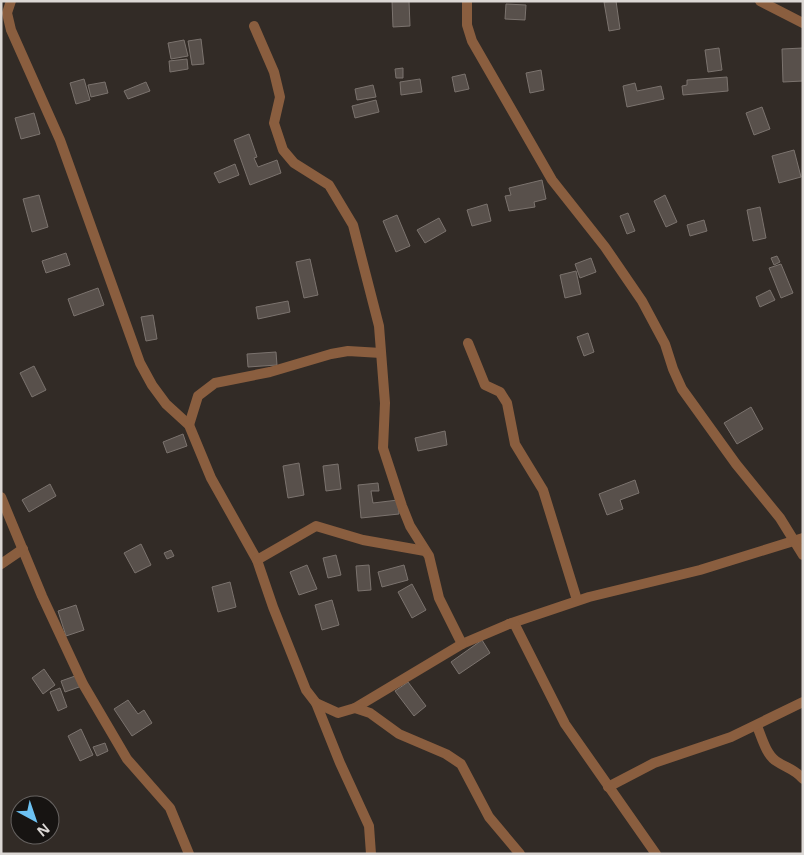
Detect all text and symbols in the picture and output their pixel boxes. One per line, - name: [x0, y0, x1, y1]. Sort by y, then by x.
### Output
- north arrow: [10, 795, 60, 845]
- text: N: [33, 819, 54, 841]

